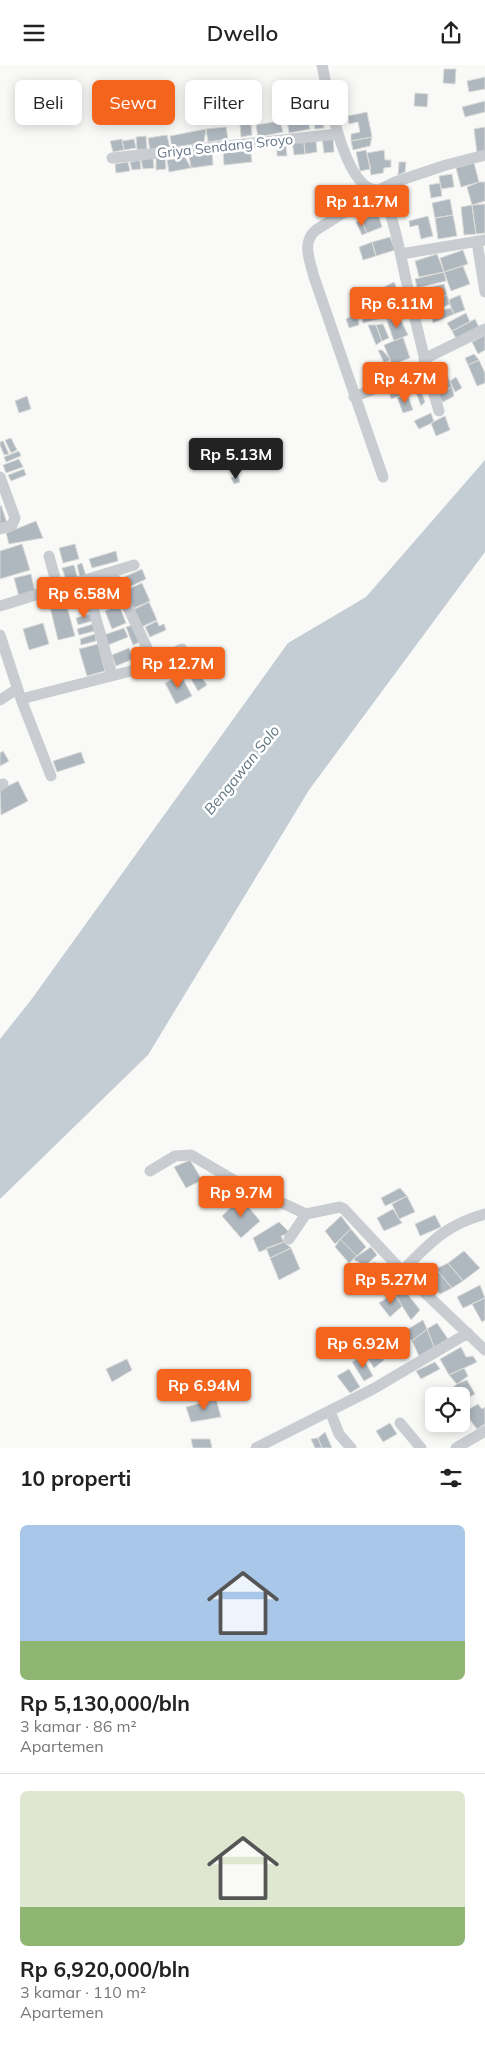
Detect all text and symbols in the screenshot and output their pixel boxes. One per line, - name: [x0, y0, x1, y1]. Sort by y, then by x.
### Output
- icon: menu: [20, 19, 48, 47]
- text: Dwello: [207, 19, 278, 47]
- icon: share: [437, 19, 465, 47]
- chip: Beli: [15, 80, 82, 125]
- chip: Sewa: [92, 80, 175, 125]
- chip: Filter: [185, 80, 262, 125]
- chip: Baru: [272, 80, 348, 125]
- street label: Griya Sendang Sroyo: [156, 130, 294, 162]
- pin: Rp 11.7M: [310, 185, 414, 227]
- text: Rp 11.7M: [326, 191, 398, 211]
- pin: Rp 6.11M: [345, 287, 449, 329]
- text: Rp 6.11M: [361, 293, 433, 313]
- pin: Rp 4.7M: [359, 361, 451, 404]
- text: Rp 4.7M: [374, 368, 436, 388]
- pin: Rp 5.13M: [184, 437, 288, 480]
- text: Rp 5.13M: [200, 444, 272, 464]
- pin: Rp 6.58M: [32, 577, 136, 619]
- text: Rp 6.58M: [48, 583, 120, 603]
- pin: Rp 12.7M: [126, 647, 230, 689]
- text: Rp 12.7M: [142, 653, 214, 673]
- water label: Bengawan Solo: [200, 721, 284, 818]
- pin: Rp 9.7M: [195, 1175, 287, 1218]
- text: Rp 9.7M: [210, 1182, 272, 1202]
- pin: Rp 5.27M: [339, 1263, 443, 1305]
- text: Rp 5.27M: [355, 1269, 427, 1289]
- pin: Rp 6.92M: [311, 1327, 415, 1369]
- text: Rp 6.92M: [327, 1333, 399, 1353]
- pin: Rp 6.94M: [152, 1369, 256, 1411]
- text: Rp 6.94M: [168, 1375, 240, 1395]
- map controls: [425, 1387, 470, 1432]
- button: locate: [425, 1387, 470, 1432]
- icon: filters: [437, 1464, 465, 1492]
- text: 10 properti: [20, 1465, 131, 1491]
- icon: home: [198, 1558, 288, 1648]
- text: Rp 5,130,000/bln: [20, 1690, 190, 1716]
- text: 3 kamar · 86 m²: [20, 1716, 137, 1736]
- text: Apartemen: [20, 1736, 104, 1756]
- icon: home: [198, 1823, 288, 1913]
- text: Rp 6,920,000/bln: [20, 1956, 190, 1982]
- text: 3 kamar · 110 m²: [20, 1982, 146, 2002]
- text: Apartemen: [20, 2002, 104, 2022]

